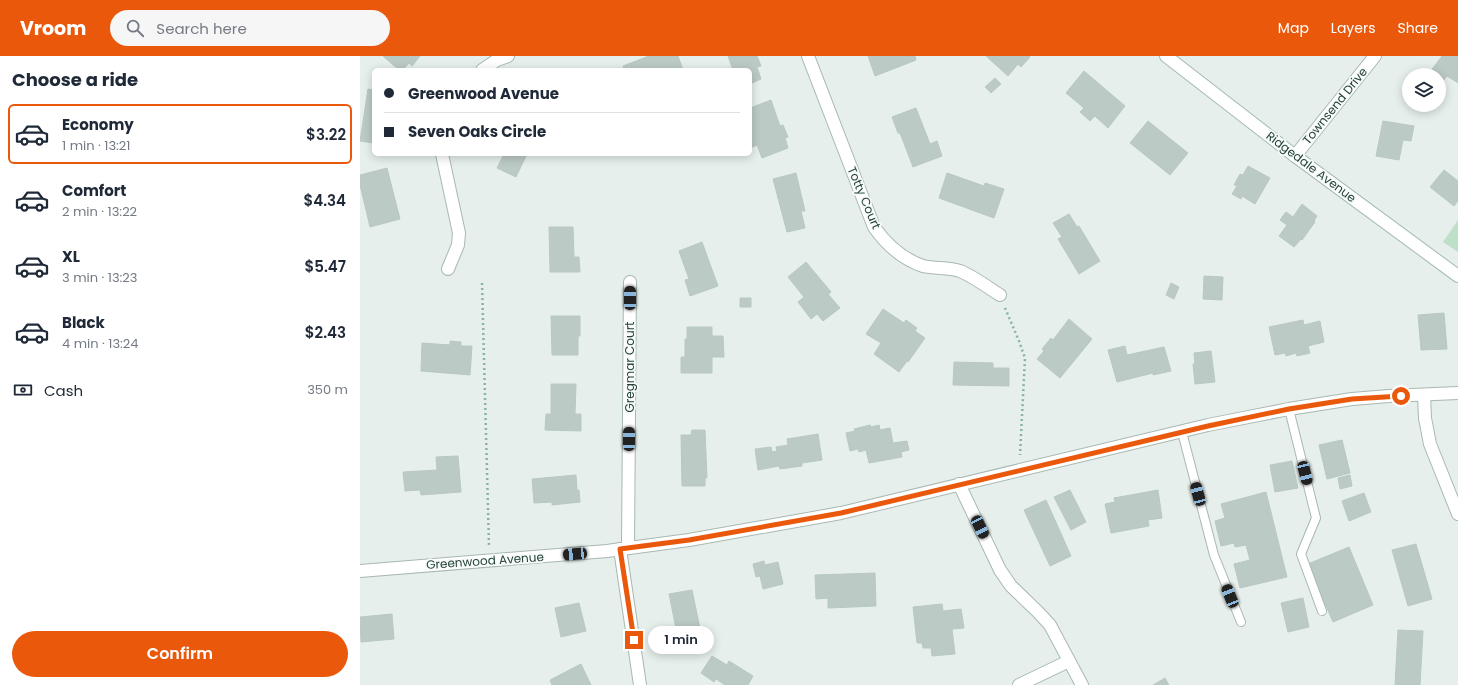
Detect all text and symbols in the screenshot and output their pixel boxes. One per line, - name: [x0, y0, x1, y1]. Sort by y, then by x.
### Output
- search box: [110, 10, 390, 46]
- text: Vroom: [20, 15, 86, 42]
- icon: search: [124, 17, 146, 39]
- text: Search here: [156, 18, 247, 39]
- text: Map: [1278, 18, 1309, 38]
- text: Layers: [1331, 18, 1375, 38]
- text: Share: [1397, 18, 1438, 38]
- street label: Townsend Drive: [1298, 64, 1371, 148]
- text: Choose a ride: [12, 67, 138, 92]
- map controls: [1402, 68, 1446, 112]
- button: layers: [1402, 68, 1446, 112]
- text: Greenwood Avenue: [408, 83, 559, 104]
- text: Economy: [62, 114, 134, 135]
- icon: car: [14, 116, 50, 152]
- text: Seven Oaks Circle: [408, 121, 546, 142]
- text: $3.22: [306, 124, 346, 145]
- street label: Ridgedale Avenue: [1263, 127, 1360, 206]
- text: 1 min · 13:21: [62, 136, 130, 155]
- street label: Totty Court: [844, 164, 885, 232]
- text: Comfort: [62, 180, 126, 201]
- icon: car: [14, 182, 50, 218]
- text: $4.34: [303, 190, 346, 211]
- text: 2 min · 13:22: [62, 202, 137, 221]
- text: XL: [62, 246, 80, 267]
- icon: car: [14, 248, 50, 284]
- text: $5.47: [304, 256, 346, 277]
- text: 3 min · 13:23: [62, 268, 137, 287]
- car: [624, 286, 636, 310]
- text: Black: [62, 312, 105, 333]
- icon: car: [14, 314, 50, 350]
- text: $2.43: [305, 322, 346, 343]
- street label: Gregmar Court: [621, 322, 638, 413]
- text: 4 min · 13:24: [62, 334, 139, 353]
- icon: cash: [12, 379, 34, 401]
- text: Cash: [44, 380, 83, 401]
- text: 350 m: [307, 380, 348, 399]
- route start: [1392, 387, 1410, 405]
- car: [623, 427, 635, 451]
- car: [1296, 460, 1314, 486]
- car: [1189, 481, 1207, 507]
- car: [969, 514, 991, 540]
- car: [563, 547, 587, 561]
- street label: Greenwood Avenue: [426, 548, 544, 573]
- car: [1220, 583, 1240, 609]
- callout: 1 min: [648, 626, 714, 654]
- text: 1 min: [664, 630, 698, 649]
- button: Confirm: [12, 631, 348, 677]
- route end: [625, 631, 643, 649]

